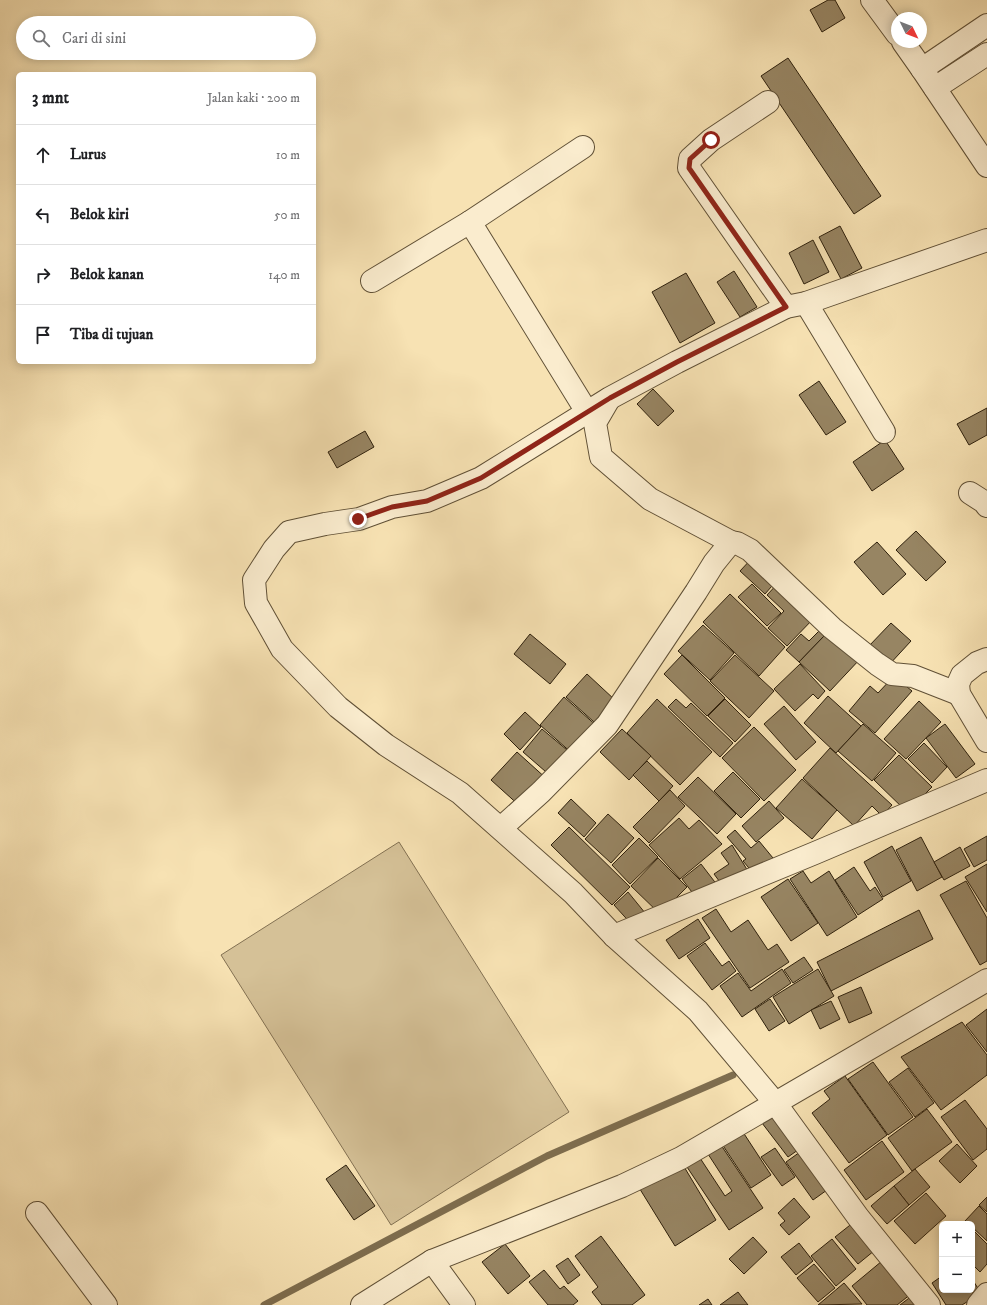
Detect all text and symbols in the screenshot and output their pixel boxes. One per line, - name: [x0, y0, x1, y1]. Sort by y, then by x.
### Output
- north arrow: [891, 12, 927, 48]
- search box: [16, 16, 316, 60]
- icon: search: [30, 27, 52, 49]
- text: Cari di sini: [62, 29, 126, 48]
- text: 3 mnt: [32, 87, 69, 109]
- text: Jalan kaki · 200 m: [207, 90, 300, 106]
- route start: [702, 131, 720, 149]
- icon: ahead: [32, 144, 54, 166]
- text: Lurus: [70, 145, 106, 164]
- text: 10 m: [276, 147, 300, 163]
- icon: left: [32, 204, 54, 226]
- text: Belok kiri: [70, 205, 129, 224]
- text: 50 m: [274, 207, 300, 223]
- icon: right: [32, 264, 54, 286]
- text: Belok kanan: [70, 265, 144, 284]
- text: 140 m: [268, 267, 300, 283]
- icon: arrive: [32, 324, 54, 346]
- text: Tiba di tujuan: [70, 325, 153, 344]
- route end: [349, 510, 367, 528]
- map controls: [939, 1221, 975, 1293]
- button: +: [939, 1221, 975, 1257]
- button: −: [939, 1257, 975, 1293]

